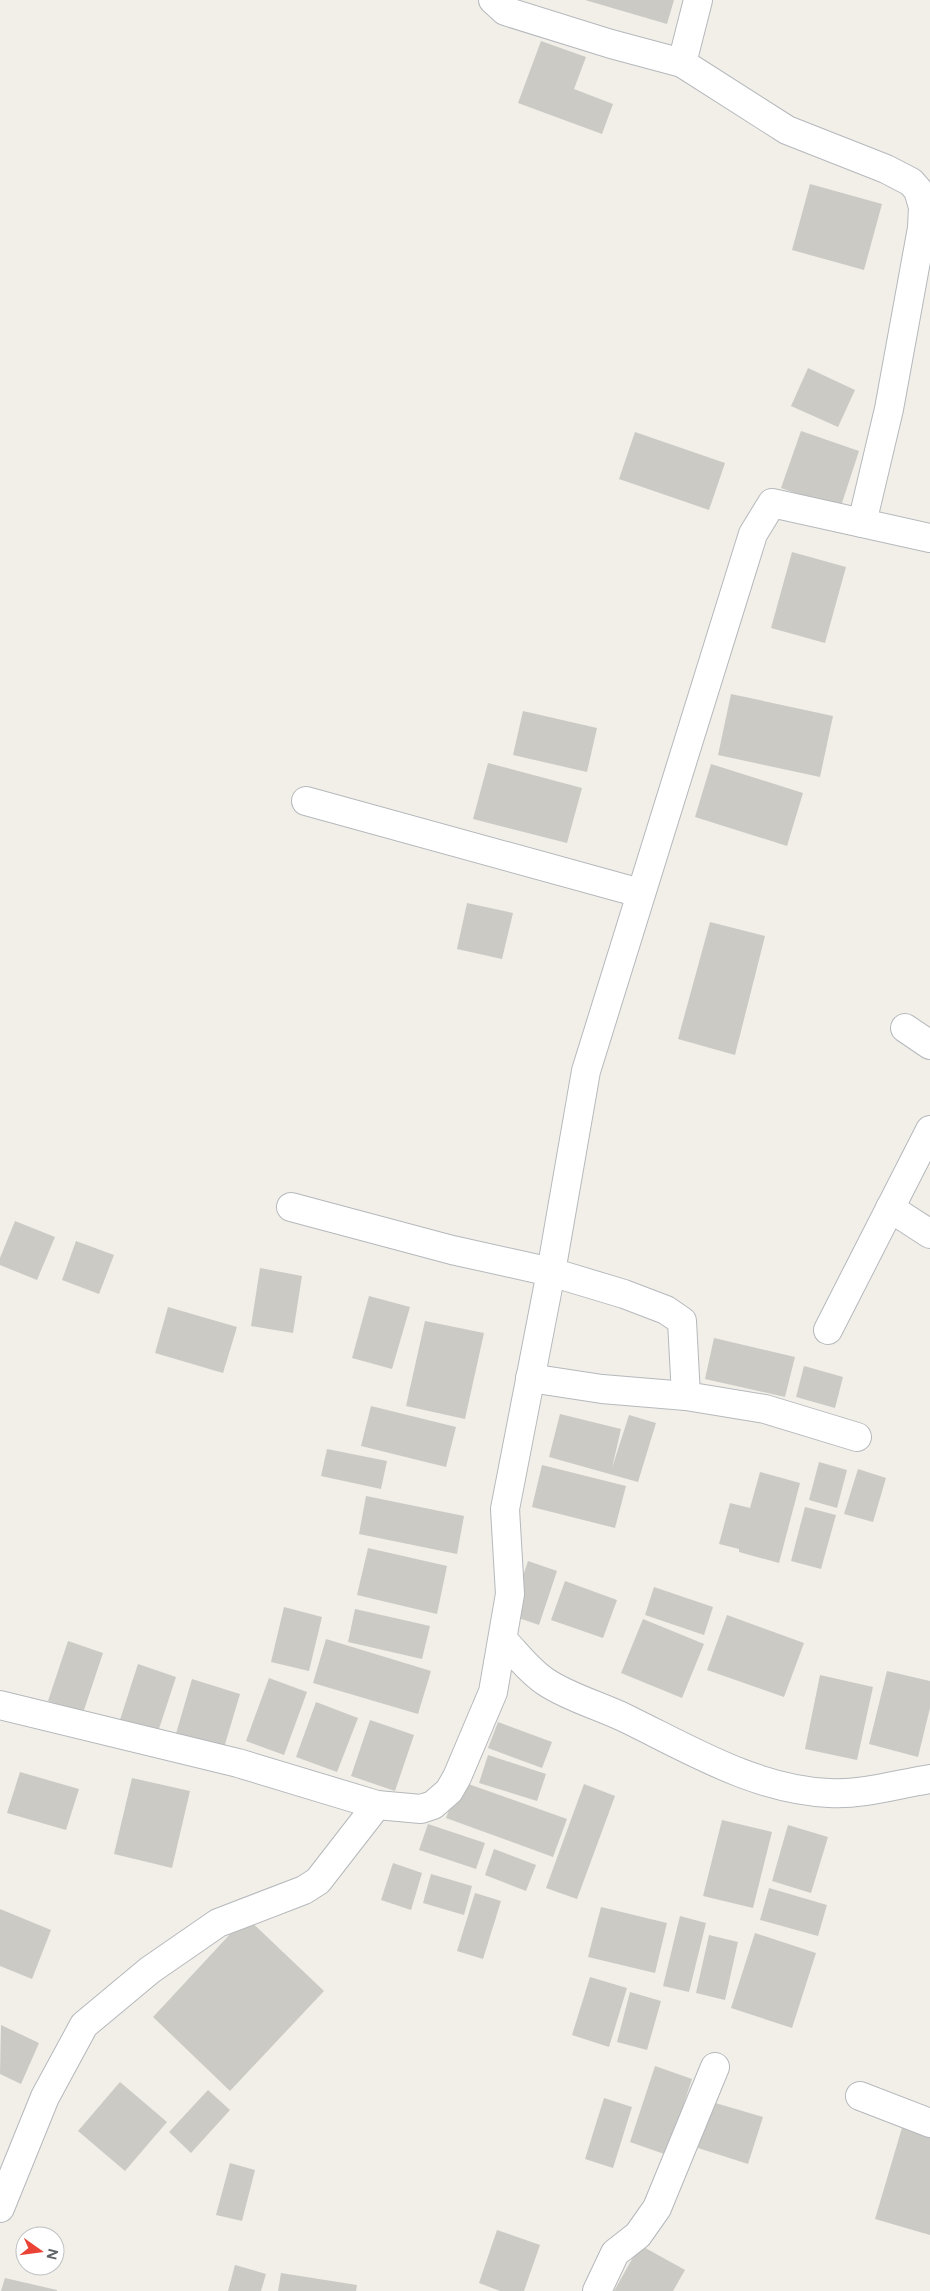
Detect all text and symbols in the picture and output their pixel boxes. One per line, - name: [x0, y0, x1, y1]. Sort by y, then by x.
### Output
- north arrow: [15, 2226, 65, 2276]
- text: N: [43, 2247, 62, 2261]

